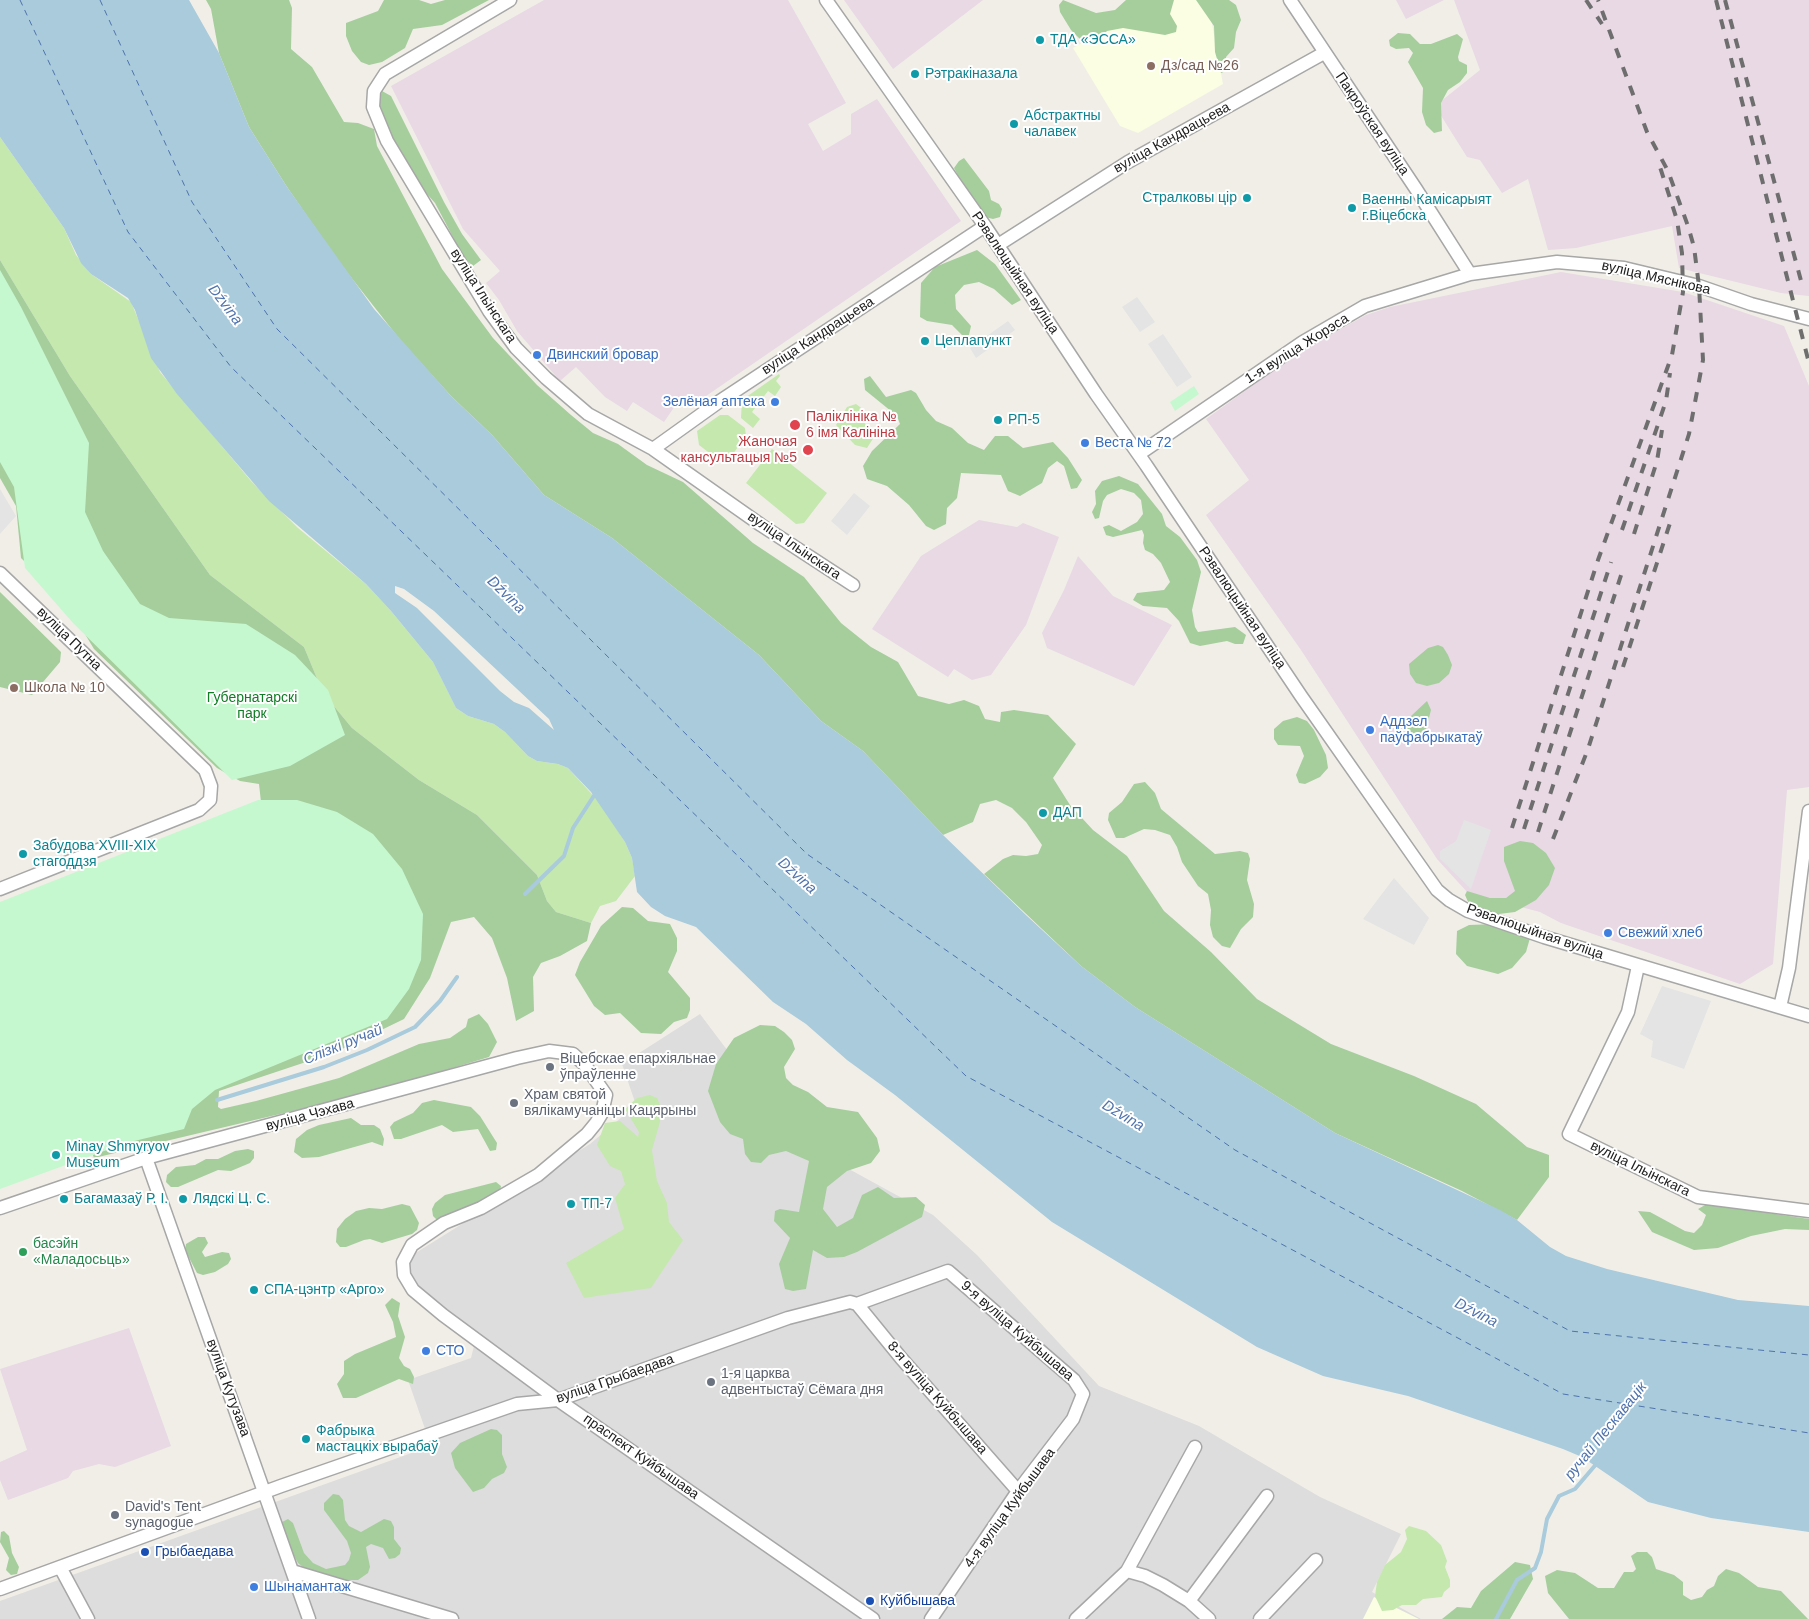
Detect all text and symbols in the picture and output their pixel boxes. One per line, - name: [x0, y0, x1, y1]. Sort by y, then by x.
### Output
- place label: ТДА «ЭССА»: [1050, 32, 1136, 48]
- marker: ТДА «ЭССА»: [1034, 34, 1046, 46]
- place label: Дз/сад №26: [1161, 58, 1239, 74]
- marker: Дз/сад №26: [1145, 60, 1157, 72]
- place label: Рэтракіназала: [925, 66, 1018, 82]
- marker: Рэтракіназала: [909, 68, 921, 80]
- street label: Пакроўская вуліца: [1331, 70, 1413, 178]
- street label: вуліца Кандрацьева: [1111, 99, 1233, 177]
- place label: Абстрактны чалавек: [1024, 108, 1101, 140]
- marker: Абстрактны чалавек: [1008, 118, 1020, 130]
- place label: Стралковы цір: [1142, 190, 1237, 206]
- marker: Стралковы цір: [1241, 192, 1253, 204]
- place label: Ваенны Камісарыят г.Віцебска: [1362, 192, 1492, 224]
- marker: Ваенны Камісарыят г.Віцебска: [1346, 202, 1358, 214]
- street label: Рэвалюцыйная вуліца: [968, 209, 1062, 337]
- street label: вуліца Ільінскага: [446, 246, 520, 346]
- street label: вуліца Мяснікова: [1600, 257, 1712, 299]
- water label: Dźvina: [204, 281, 246, 329]
- street label: вуліца Кандрацьева: [759, 293, 877, 379]
- street label: 1-я вуліца Жорэса: [1242, 310, 1352, 388]
- place label: Цеплапункт: [935, 333, 1012, 349]
- marker: Цеплапункт: [919, 335, 931, 347]
- place label: Двинский бровар: [547, 347, 659, 363]
- marker: Двинский бровар: [531, 349, 543, 361]
- place label: Зелёная аптека: [663, 394, 765, 410]
- marker: Зелёная аптека: [769, 396, 781, 408]
- place label: Паліклініка № 6 імя Калініна: [806, 409, 897, 442]
- place label: РП-5: [1008, 412, 1040, 428]
- marker: РП-5: [992, 414, 1004, 426]
- marker: Паліклініка № 6 імя Калініна: [788, 418, 802, 432]
- place label: Жаночая кансультацыя №5: [681, 434, 797, 467]
- place label: Веста № 72: [1095, 435, 1172, 451]
- marker: Веста № 72: [1079, 437, 1091, 449]
- marker: Жаночая кансультацыя №5: [801, 443, 815, 457]
- street label: вуліца Ільінскага: [744, 509, 844, 583]
- street label: Рэвалюцыйная вуліца: [1195, 544, 1289, 672]
- water label: Dźvina: [483, 573, 529, 617]
- street label: вуліца Путна: [33, 604, 105, 674]
- place label: Школа № 10: [24, 680, 105, 696]
- marker: Школа № 10: [8, 682, 20, 694]
- park label: Губернатарскі парк: [207, 690, 297, 722]
- place label: Аддзел паўфабрыкатаў: [1380, 714, 1482, 746]
- marker: Аддзел паўфабрыкатаў: [1364, 724, 1376, 736]
- place label: ДАП: [1053, 805, 1082, 821]
- marker: ДАП: [1037, 807, 1049, 819]
- place label: Забудова XVIII-XIX стагоддзя: [33, 838, 156, 870]
- marker: Забудова XVIII-XIX стагоддзя: [17, 848, 29, 860]
- water label: Dźvina: [774, 854, 820, 898]
- street label: Рэвалюцыйная вуліца: [1464, 901, 1606, 963]
- place label: Свежий хлеб: [1618, 925, 1703, 941]
- marker: Свежий хлеб: [1602, 927, 1614, 939]
- water label: Слізкі ручай: [301, 1021, 385, 1069]
- place label: Віцебскае епархіяльнае ўпраўленне: [560, 1051, 716, 1084]
- marker: Віцебскае епархіяльнае ўпраўленне: [544, 1061, 556, 1073]
- place label: Храм святой вялікамучаніцы Кацярыны: [524, 1087, 696, 1120]
- street label: вуліца Чэхава: [264, 1095, 356, 1135]
- water label: Dźvina: [1099, 1096, 1147, 1136]
- marker: Храм святой вялікамучаніцы Кацярыны: [508, 1097, 520, 1109]
- street label: вуліца Ільінскага: [1587, 1138, 1693, 1200]
- place label: Minay Shmyryov Museum: [66, 1139, 169, 1172]
- marker: Minay Shmyryov Museum: [50, 1149, 62, 1161]
- place label: Багамазаў Р. І.: [74, 1191, 168, 1207]
- place label: Лядскі Ц. С.: [193, 1191, 270, 1207]
- marker: Багамазаў Р. І.: [58, 1193, 70, 1205]
- marker: Лядскі Ц. С.: [177, 1193, 189, 1205]
- place label: ТП-7: [581, 1196, 612, 1212]
- marker: ТП-7: [565, 1198, 577, 1210]
- place label: басэйн «Маладосьць»: [33, 1236, 130, 1268]
- marker: басэйн «Маладосьць»: [17, 1246, 29, 1258]
- street label: 9-я вуліца Куйбышава: [957, 1277, 1077, 1385]
- place label: СПА-цэнтр «Арго»: [264, 1282, 384, 1298]
- marker: СПА-цэнтр «Арго»: [248, 1284, 260, 1296]
- water label: Dźvina: [1451, 1295, 1501, 1331]
- street label: вуліца Кутузава: [203, 1337, 253, 1439]
- street label: 8-я вуліца Куйбышава: [883, 1338, 991, 1458]
- place label: СТО: [436, 1343, 464, 1359]
- marker: СТО: [420, 1345, 432, 1357]
- street label: вуліца Грыбаедава: [554, 1351, 676, 1407]
- place label: 1-я царква адвентыстаў Сёмага дня: [721, 1366, 883, 1398]
- marker: 1-я царква адвентыстаў Сёмага дня: [705, 1376, 717, 1388]
- water label: ручай Пескавацік: [1561, 1378, 1651, 1484]
- street label: праспект Куйбышава: [580, 1411, 702, 1503]
- place label: Фабрыка мастацкіх вырабаў: [316, 1423, 438, 1455]
- marker: Фабрыка мастацкіх вырабаў: [300, 1433, 312, 1445]
- street label: 4-я вуліца Куйбышава: [961, 1445, 1059, 1571]
- place label: David's Tent synagogue: [125, 1499, 201, 1531]
- marker: David's Tent synagogue: [109, 1509, 121, 1521]
- place label: Грыбаедава: [155, 1544, 234, 1560]
- marker: Грыбаедава: [139, 1546, 151, 1558]
- place label: Шынамантаж: [264, 1579, 351, 1595]
- marker: Шынамантаж: [248, 1581, 260, 1593]
- place label: Куйбышава: [880, 1593, 955, 1609]
- marker: Куйбышава: [864, 1595, 876, 1607]

